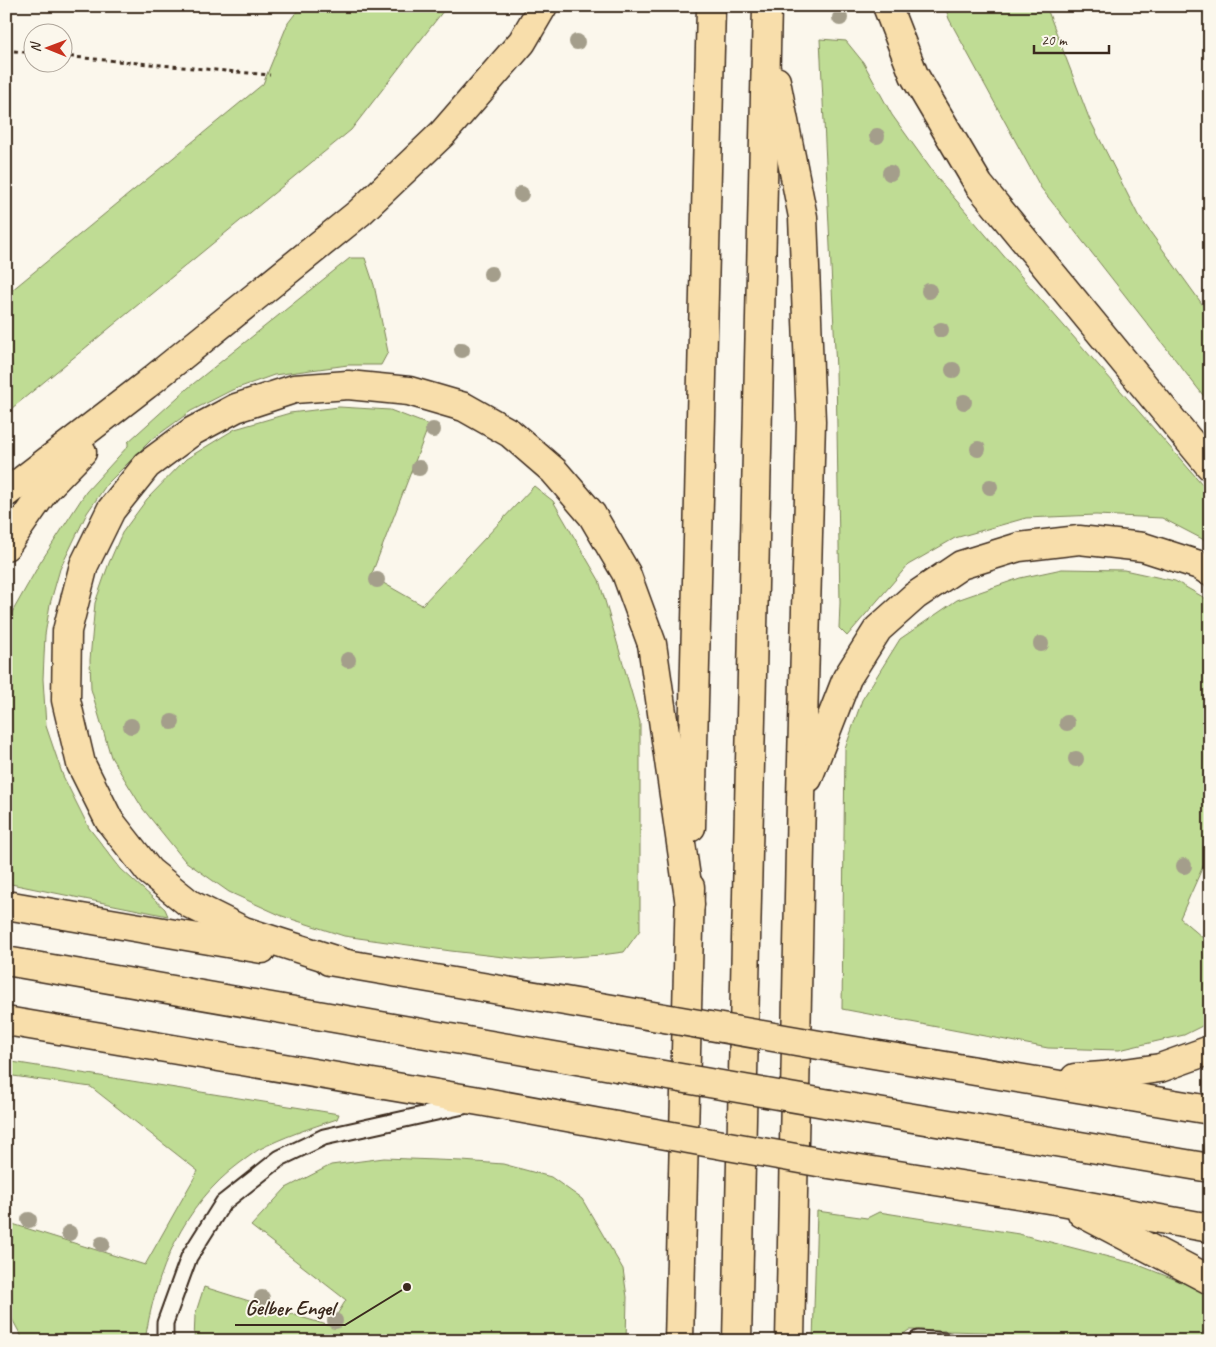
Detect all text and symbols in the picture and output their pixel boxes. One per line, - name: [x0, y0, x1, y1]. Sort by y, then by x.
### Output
- north arrow: [22, 22, 72, 72]
- scale bar: [1034, 22, 1108, 54]
- text: 20 m: [1041, 31, 1068, 50]
- text: N: [27, 41, 44, 52]
- callout: Gelber Engel: [235, 1289, 345, 1325]
- text: Gelber Engel: [245, 1295, 339, 1321]

